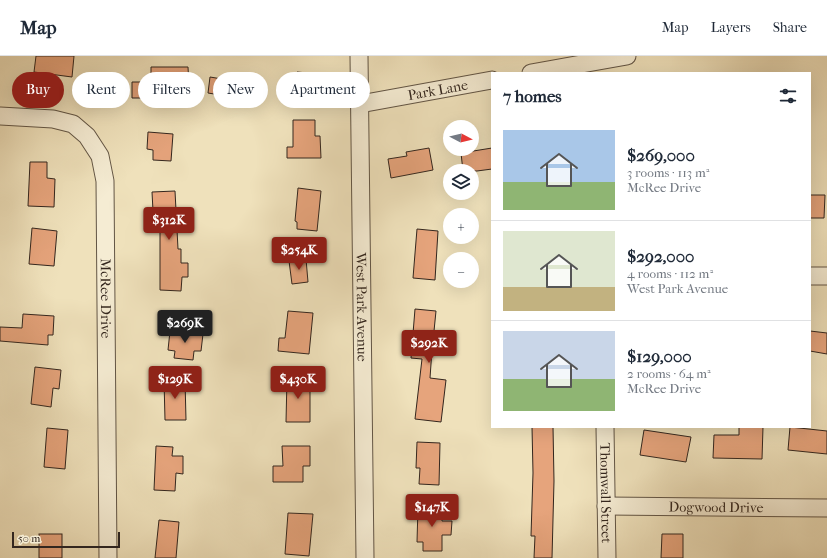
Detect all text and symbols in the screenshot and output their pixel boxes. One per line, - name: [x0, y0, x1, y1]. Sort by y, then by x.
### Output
- text: Map: [20, 17, 56, 39]
- text: Map: [662, 19, 689, 36]
- text: Layers: [711, 19, 751, 36]
- text: Share: [773, 19, 807, 36]
- chip: Buy: [12, 72, 64, 108]
- chip: Rent: [72, 72, 130, 108]
- chip: Filters: [138, 72, 205, 108]
- chip: New: [213, 72, 268, 108]
- chip: Apartment: [276, 72, 370, 108]
- street label: Park Lane: [406, 77, 469, 104]
- icon: filters: [777, 85, 799, 107]
- text: 7 homes: [503, 86, 562, 106]
- north arrow: [443, 120, 479, 156]
- map controls: [443, 120, 479, 288]
- text: $269,000: [627, 145, 695, 165]
- icon: home: [535, 146, 583, 194]
- button: layers: [443, 164, 479, 200]
- text: 3 rooms · 113 m²: [627, 165, 709, 180]
- text: McRee Drive: [627, 180, 701, 195]
- pin: $312K: [141, 207, 197, 241]
- button: +: [443, 208, 479, 244]
- text: $312K: [152, 212, 186, 227]
- pin: $254K: [271, 237, 327, 271]
- text: $254K: [281, 242, 317, 257]
- text: $292,000: [627, 246, 694, 266]
- icon: home: [535, 247, 583, 295]
- street label: West Park Avenue: [352, 251, 371, 362]
- button: −: [443, 252, 479, 288]
- street label: McRee Drive: [97, 259, 114, 339]
- text: 4 rooms · 112 m²: [627, 266, 713, 281]
- text: West Park Avenue: [627, 281, 728, 296]
- pin: $269K: [157, 310, 213, 344]
- text: $269K: [166, 315, 204, 330]
- pin: $292K: [401, 330, 457, 364]
- text: $292K: [411, 335, 447, 350]
- text: $129,000: [627, 346, 692, 366]
- icon: home: [535, 347, 583, 395]
- pin: $129K: [147, 366, 203, 400]
- pin: $430K: [270, 366, 326, 400]
- text: 2 rooms · 64 m²: [627, 366, 711, 381]
- text: $129K: [158, 371, 192, 386]
- text: $430K: [280, 371, 316, 386]
- text: McRee Drive: [627, 381, 701, 396]
- street label: Thomwall Street: [596, 443, 615, 543]
- pin: $147K: [404, 494, 460, 528]
- text: $147K: [415, 499, 449, 514]
- street label: Dogwood Drive: [669, 499, 764, 516]
- scale bar: [12, 530, 120, 549]
- text: 50 m: [18, 532, 40, 545]

